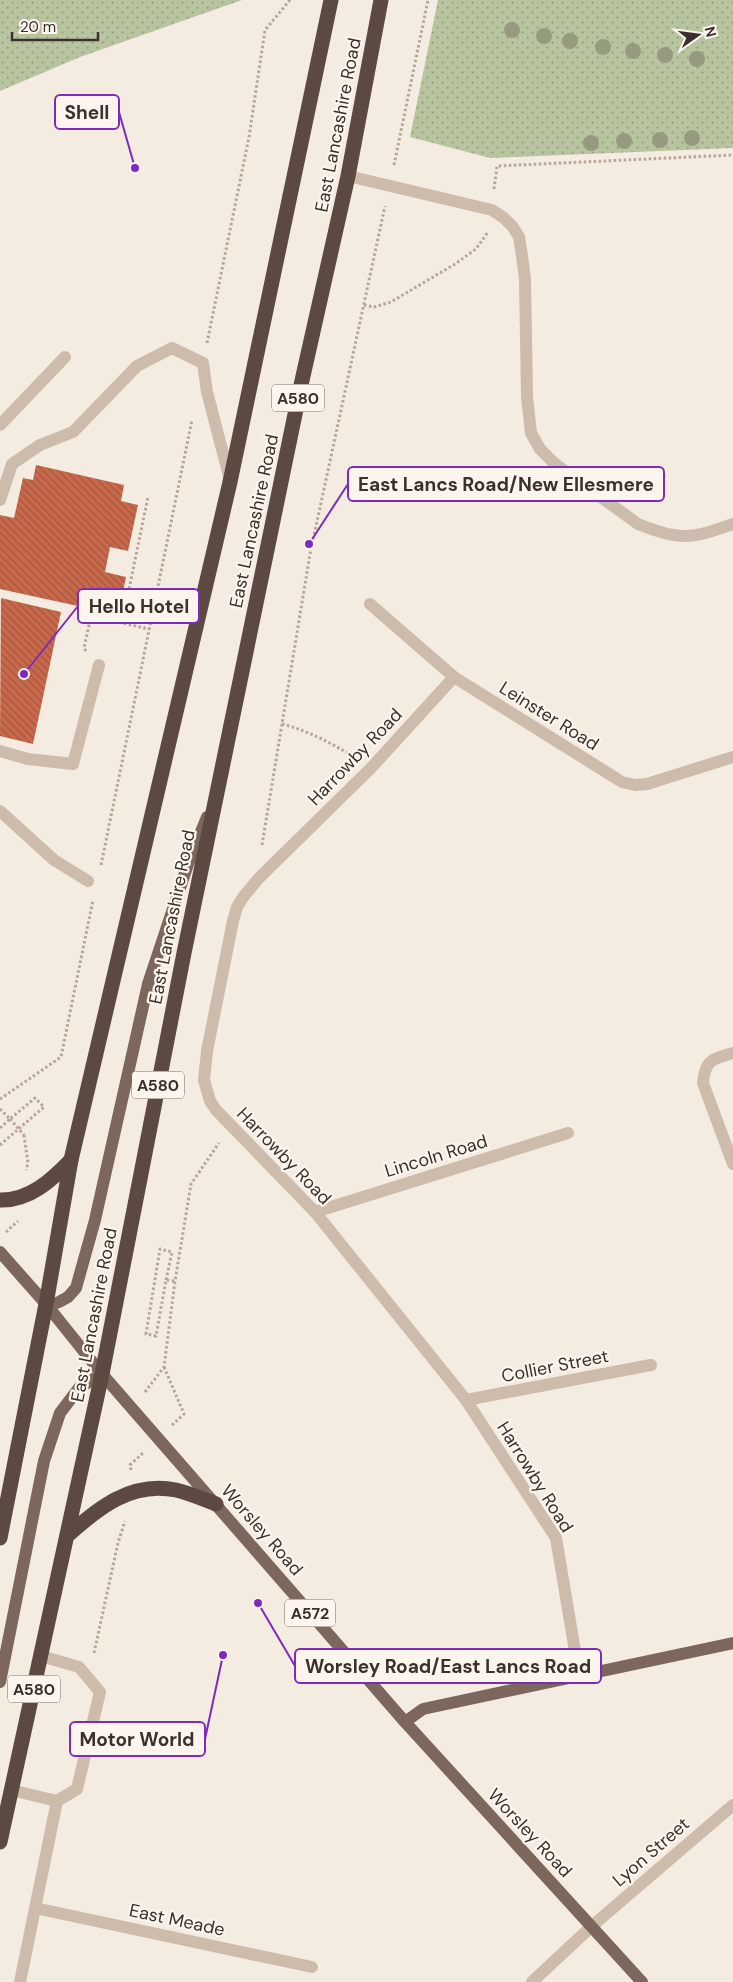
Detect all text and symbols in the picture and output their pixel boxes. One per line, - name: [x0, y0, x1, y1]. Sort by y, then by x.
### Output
- scale bar: [12, 10, 99, 42]
- north arrow: [673, 10, 723, 60]
- text: 20 m: [20, 17, 56, 37]
- text: N: [701, 25, 721, 39]
- street label: East Lancashire Road: [309, 36, 367, 214]
- callout: Shell: [55, 95, 119, 129]
- text: Shell: [65, 100, 109, 125]
- road number: A580: [272, 384, 324, 412]
- street label: East Lancashire Road: [224, 432, 284, 610]
- callout: East Lancs Road/New Ellesmere: [348, 467, 664, 501]
- text: East Lancs Road/New Ellesmere: [358, 472, 654, 497]
- callout: Hello Hotel: [78, 589, 199, 623]
- text: Hello Hotel: [89, 594, 189, 619]
- street label: Leinster Road: [495, 676, 603, 756]
- street label: Harrowby Road: [302, 703, 408, 811]
- street label: East Lancashire Road: [143, 828, 201, 1006]
- road number: A580: [132, 1072, 184, 1098]
- street label: Harrowby Road: [231, 1102, 337, 1210]
- street label: Lincoln Road: [382, 1129, 490, 1183]
- street label: East Lancashire Road: [65, 1226, 123, 1404]
- street label: Collier Street: [499, 1344, 611, 1388]
- street label: Harrowby Road: [491, 1417, 579, 1537]
- street label: Worsley Road: [216, 1479, 308, 1581]
- road number: A572: [285, 1600, 335, 1626]
- callout: Worsley Road/East Lancs Road: [295, 1649, 601, 1683]
- text: Worsley Road/East Lancs Road: [305, 1654, 591, 1679]
- road number: A580: [8, 1676, 60, 1702]
- callout: Motor World: [70, 1722, 205, 1756]
- text: Motor World: [79, 1727, 195, 1752]
- street label: Worsley Road: [483, 1783, 577, 1883]
- street label: Lyon Street: [608, 1812, 694, 1892]
- street label: East Meade: [127, 1898, 227, 1942]

